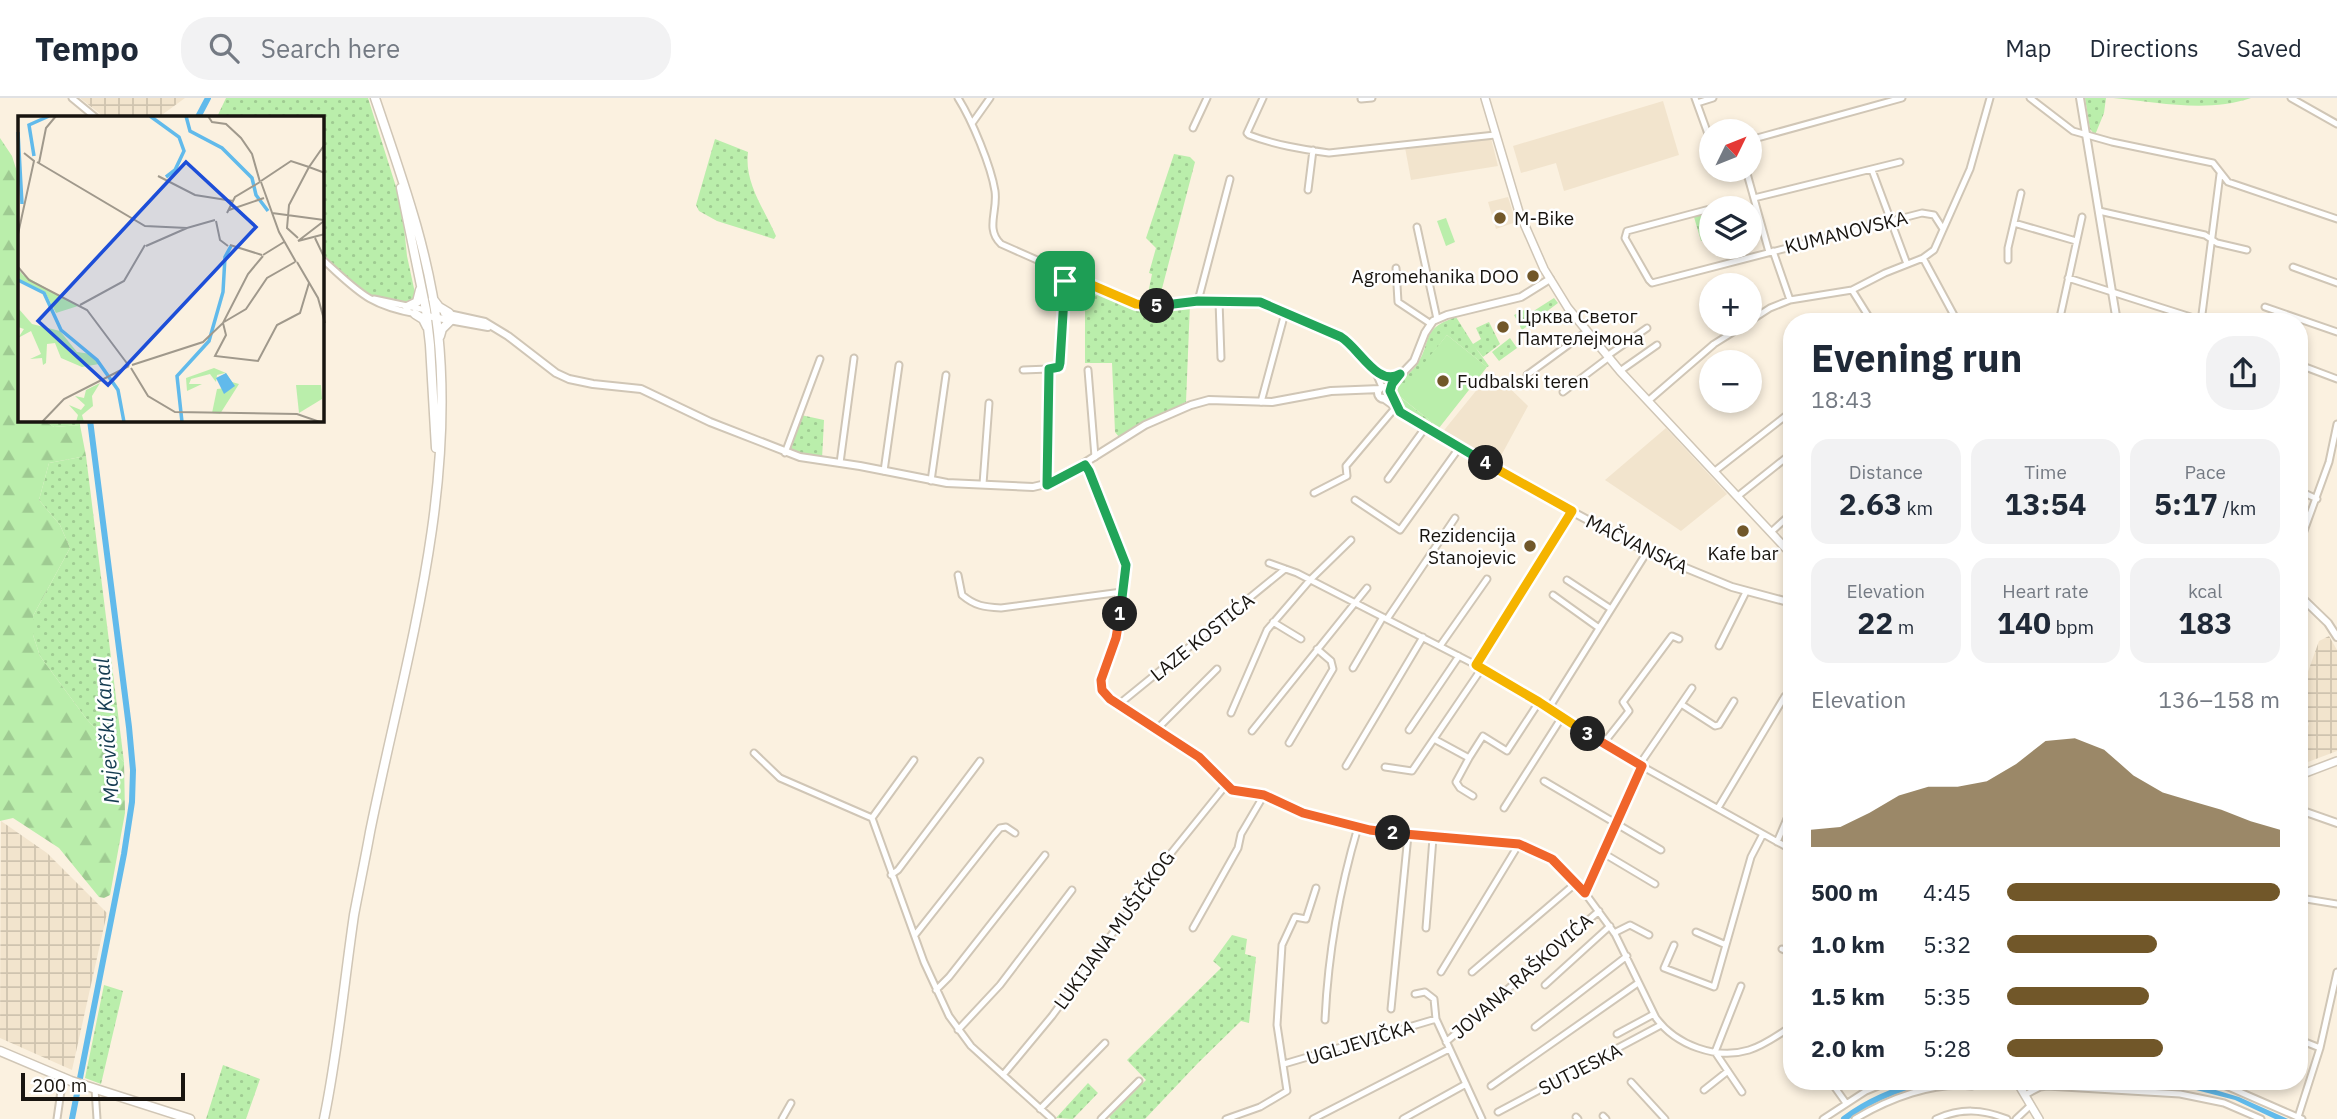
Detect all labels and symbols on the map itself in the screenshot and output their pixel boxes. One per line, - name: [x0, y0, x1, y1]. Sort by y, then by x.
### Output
- inset map: [18, 116, 324, 422]
- north arrow: [1699, 119, 1762, 182]
- street label: KUMANOVSKA: [1782, 205, 1910, 259]
- place label: M-Bike: [1514, 206, 1574, 230]
- marker: M-Bike: [1492, 210, 1508, 226]
- pin: [1035, 251, 1095, 311]
- place label: Agromehanika DOO: [1352, 264, 1519, 288]
- marker: Agromehanika DOO: [1525, 268, 1541, 284]
- pin: 5: [1140, 288, 1174, 324]
- place label: Црква Светог Памтелејмона: [1517, 304, 1644, 350]
- marker: Црква Светог Памтелејмона: [1495, 319, 1511, 335]
- place label: Fudbalski teren: [1457, 369, 1589, 393]
- marker: Fudbalski teren: [1435, 373, 1451, 389]
- pin: 4: [1468, 446, 1504, 480]
- street label: MAČVANSKA: [1582, 509, 1692, 579]
- place label: Rezidencija Stanojevic: [1419, 523, 1516, 569]
- marker: Kafe bar: [1735, 523, 1751, 539]
- marker: Rezidencija Stanojevic: [1522, 538, 1538, 554]
- place label: Kafe bar: [1707, 541, 1779, 565]
- street label: LAZE KOSTIĆA: [1145, 588, 1259, 686]
- pin: 1: [1102, 596, 1138, 632]
- water label: Majevički Kanal: [87, 657, 125, 805]
- pin: 3: [1570, 716, 1606, 752]
- pin: 2: [1376, 816, 1410, 850]
- street label: LUKIJANA MUŠIČKOG: [1048, 846, 1180, 1014]
- street label: JOVANA RAŠKOVIĆA: [1446, 908, 1598, 1044]
- street label: UGLJEVIČKA: [1303, 1014, 1417, 1070]
- street label: SUTJESKA: [1534, 1038, 1626, 1100]
- scale bar: [21, 1070, 186, 1102]

